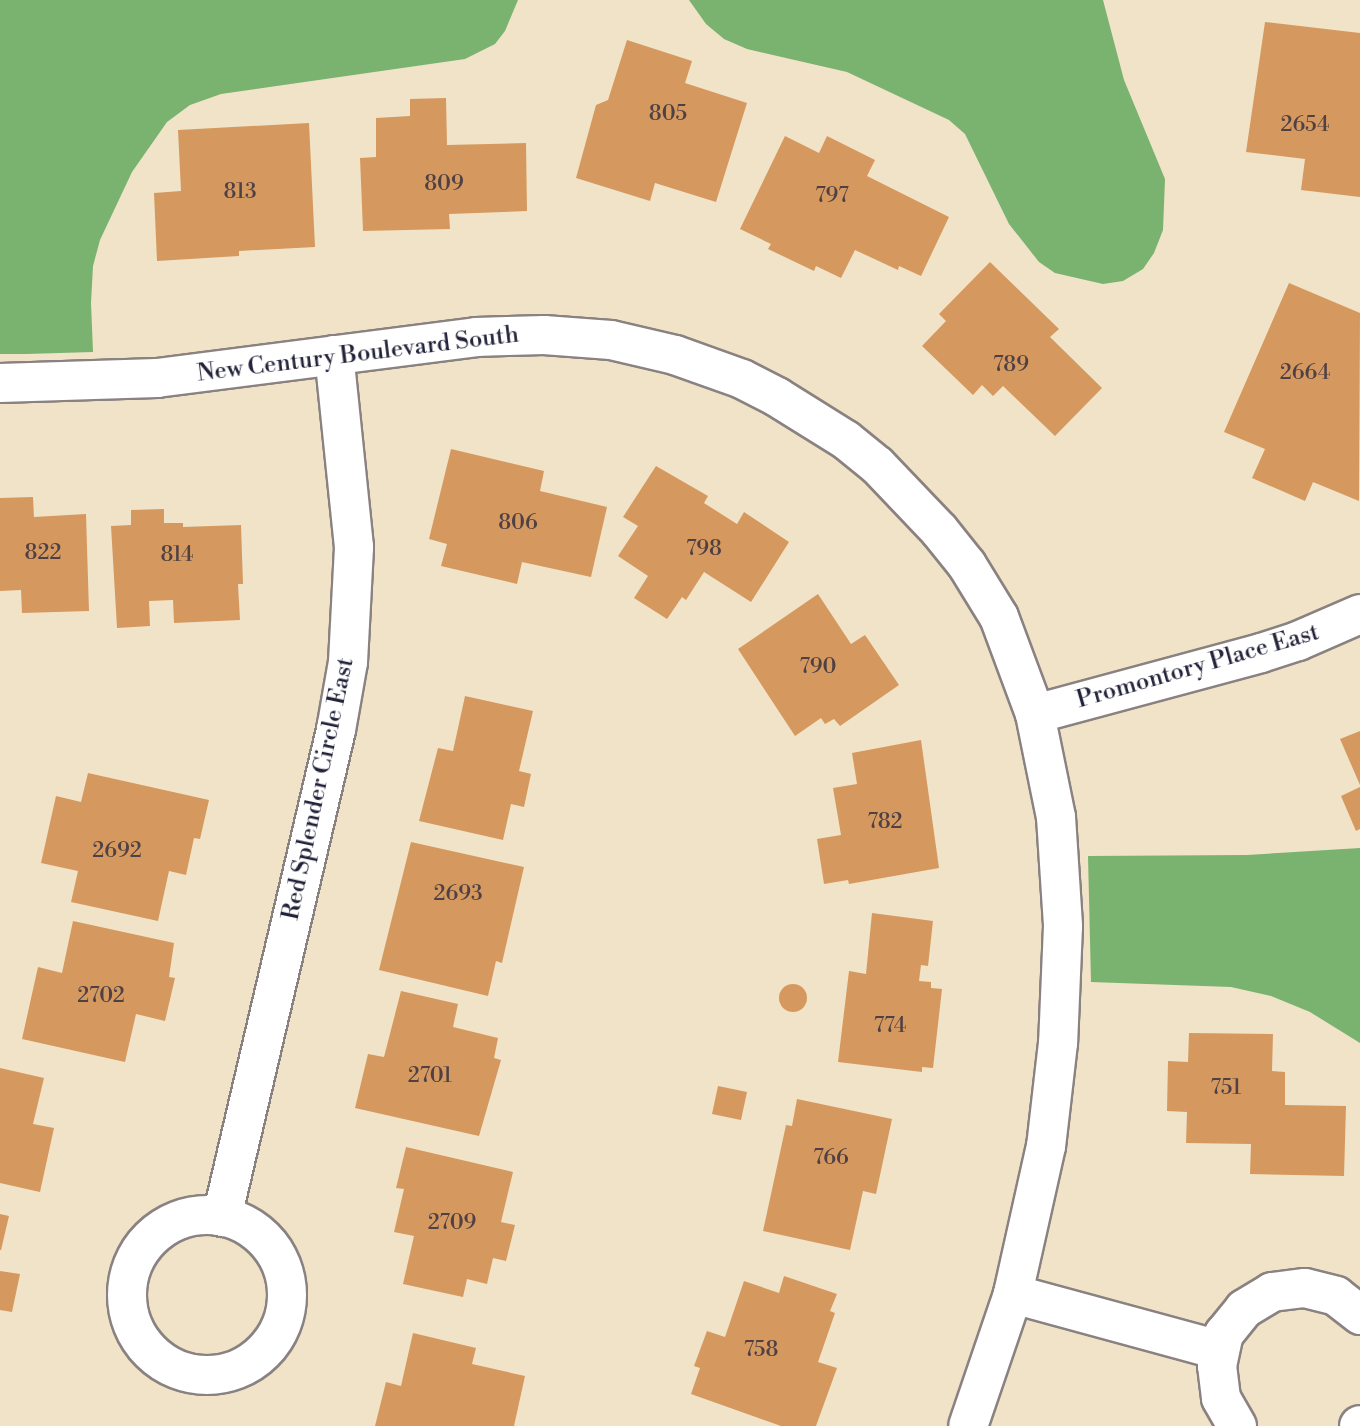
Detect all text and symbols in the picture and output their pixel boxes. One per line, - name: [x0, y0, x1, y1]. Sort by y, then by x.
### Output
- house number: 805: [649, 101, 687, 127]
- house number: 2654: [1280, 112, 1330, 138]
- house number: 809: [424, 171, 464, 197]
- house number: 813: [223, 179, 257, 205]
- house number: 797: [815, 183, 849, 209]
- street label: New Century Boulevard South: [195, 321, 521, 389]
- house number: 789: [993, 352, 1029, 378]
- house number: 2664: [1280, 360, 1330, 386]
- house number: 806: [498, 510, 538, 536]
- house number: 798: [686, 536, 722, 562]
- house number: 822: [25, 540, 61, 566]
- house number: 814: [160, 542, 194, 568]
- street label: Promontory Place East: [1073, 619, 1323, 715]
- house number: 790: [800, 654, 836, 680]
- street label: Red Splender Circle East: [277, 655, 361, 923]
- house number: 782: [867, 809, 903, 835]
- house number: 2692: [92, 838, 142, 864]
- house number: 2693: [433, 881, 483, 907]
- house number: 2702: [77, 983, 125, 1009]
- house number: 774: [874, 1013, 906, 1039]
- house number: 2701: [408, 1063, 452, 1089]
- house number: 751: [1211, 1075, 1241, 1101]
- house number: 766: [813, 1145, 849, 1171]
- house number: 2709: [428, 1210, 476, 1236]
- house number: 758: [744, 1337, 778, 1363]

